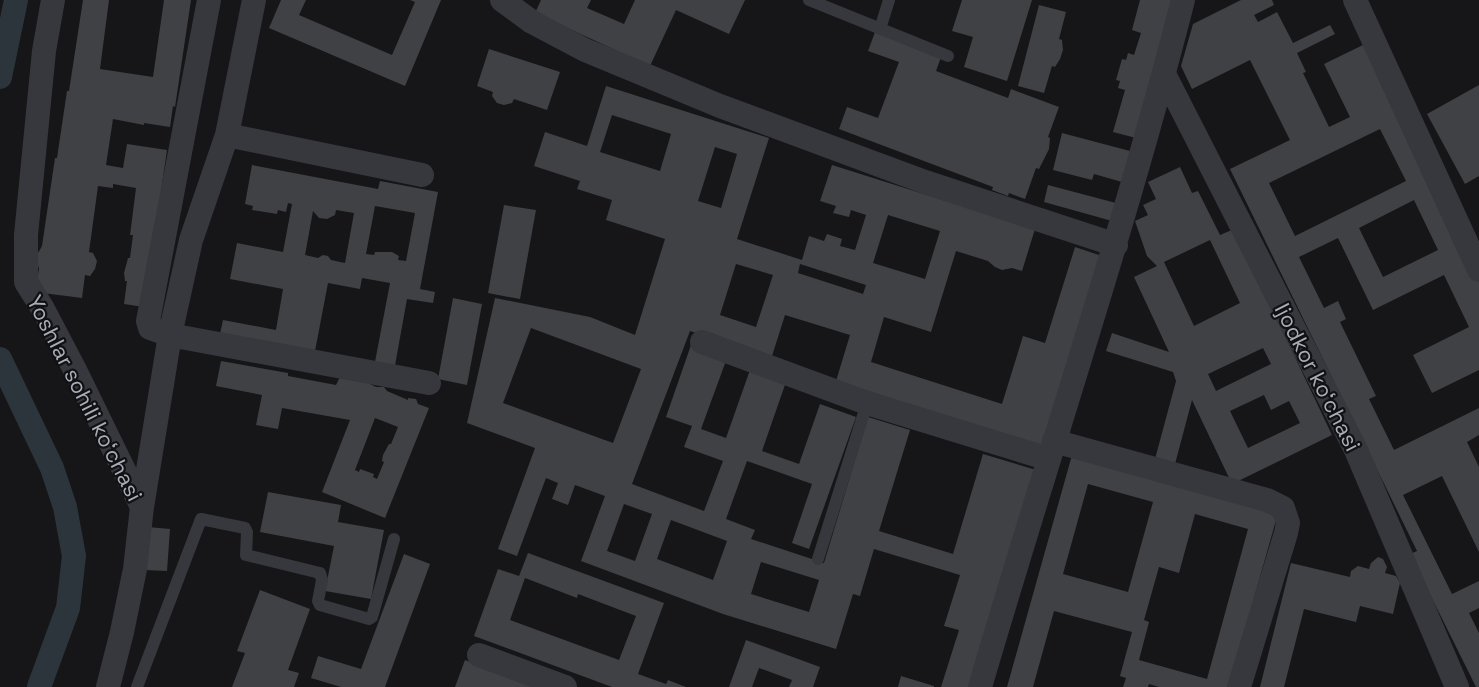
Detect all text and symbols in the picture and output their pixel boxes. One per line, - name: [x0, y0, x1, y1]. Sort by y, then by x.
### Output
- street label: Yoshlar sohili koʻchasi: [21, 290, 149, 506]
- street label: Ijodkor koʻchasi: [1269, 298, 1367, 456]

